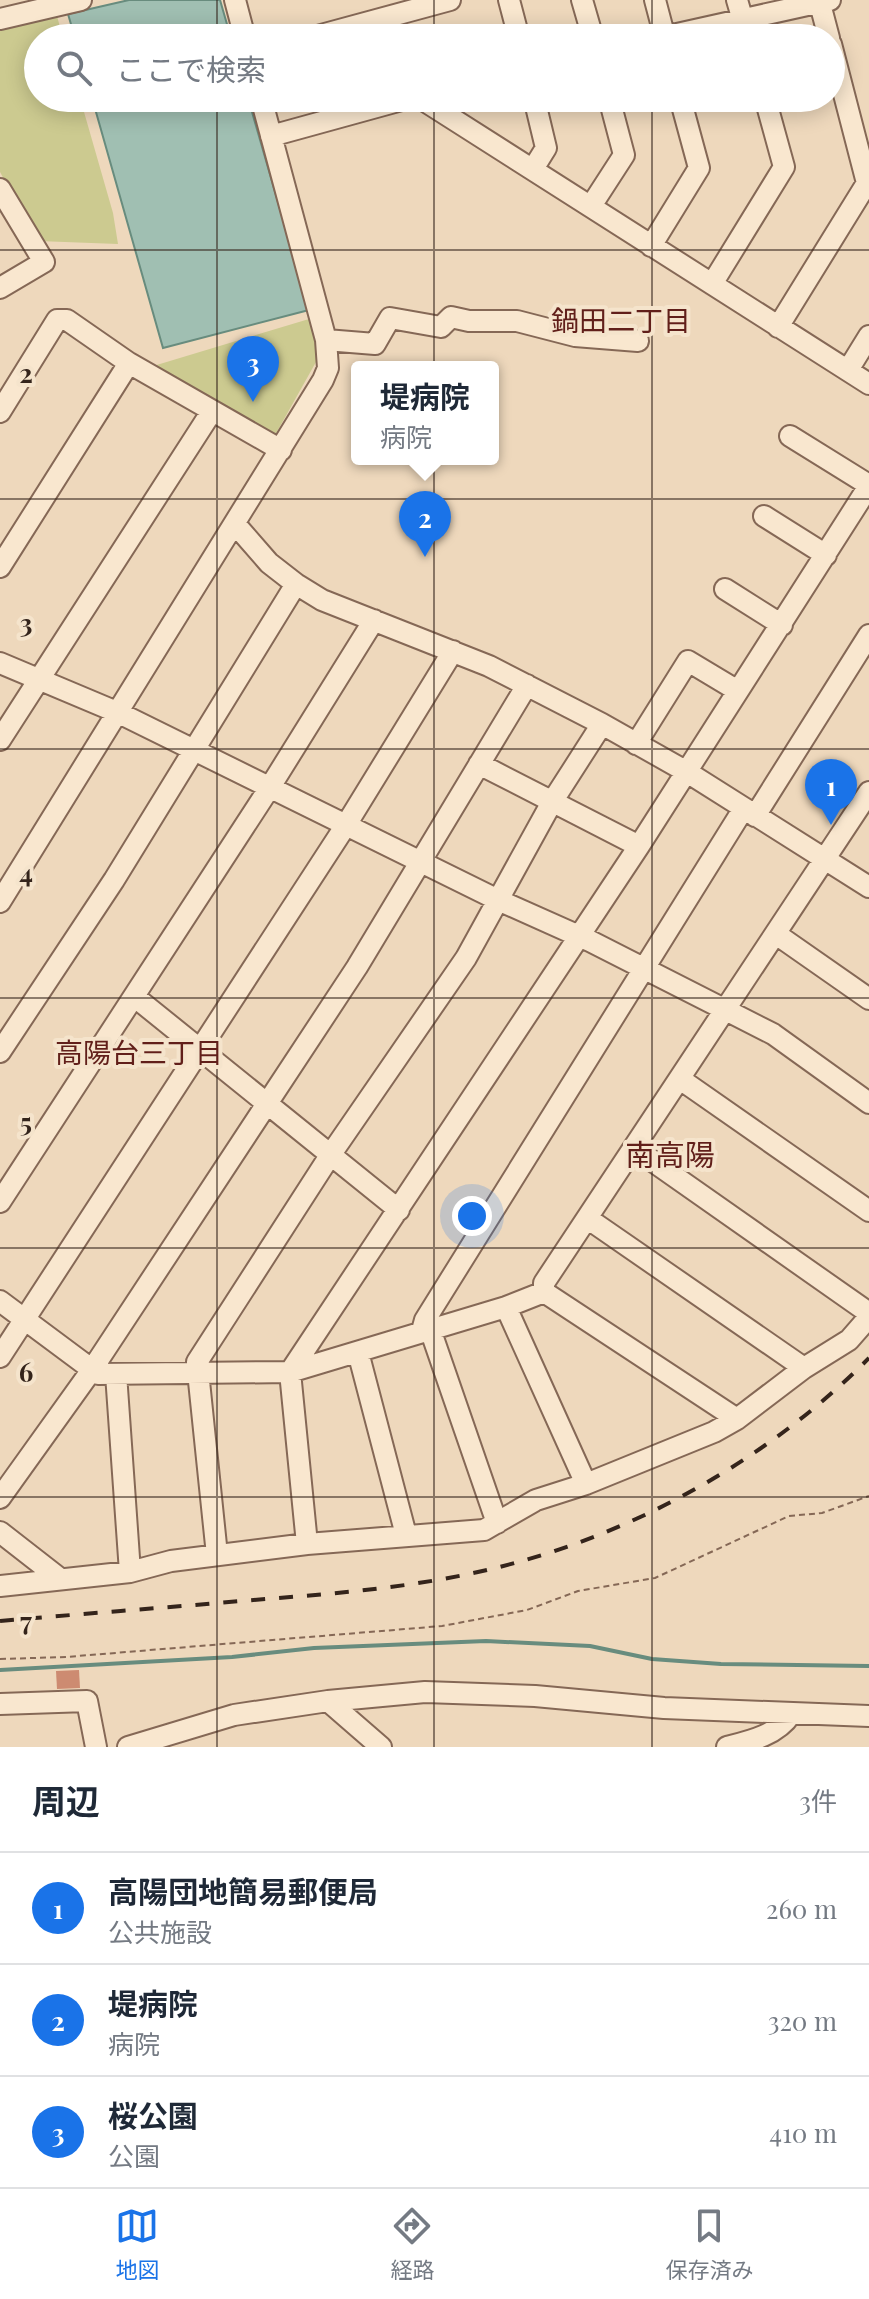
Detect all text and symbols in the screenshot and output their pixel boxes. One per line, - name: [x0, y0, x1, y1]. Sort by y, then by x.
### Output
- search box: [24, 24, 845, 112]
- icon: search: [52, 46, 96, 90]
- text: ここで検索: [116, 49, 266, 89]
- district label: 鍋田二丁目: [551, 301, 691, 338]
- pin: 3: [227, 336, 279, 402]
- text: 2: [19, 355, 33, 390]
- popup: [351, 361, 499, 465]
- text: 堤病院: [380, 376, 470, 416]
- text: 病院: [380, 419, 432, 454]
- pin: 2: [399, 491, 451, 557]
- text: 3: [20, 605, 32, 640]
- pin: 1: [805, 759, 857, 825]
- text: 4: [19, 855, 33, 890]
- district label: 高陽台三丁目: [55, 1033, 223, 1070]
- text: 5: [20, 1104, 32, 1139]
- district label: 南高陽: [625, 1134, 715, 1174]
- your location: [452, 1196, 492, 1236]
- text: 6: [19, 1354, 33, 1389]
- text: 7: [20, 1603, 32, 1638]
- text: 周辺: [32, 1777, 100, 1823]
- text: 3件: [799, 1783, 837, 1818]
- text: 高陽団地簡易郵便局: [108, 1871, 378, 1911]
- text: 1: [53, 1891, 63, 1926]
- text: 260 m: [766, 1891, 837, 1926]
- text: 公共施設: [108, 1914, 212, 1949]
- text: 堤病院: [108, 1983, 198, 2023]
- text: 2: [51, 2003, 65, 2038]
- text: 320 m: [768, 2003, 837, 2038]
- text: 病院: [108, 2026, 160, 2061]
- text: 桜公園: [108, 2095, 198, 2135]
- text: 3: [52, 2115, 64, 2150]
- text: 410 m: [769, 2115, 837, 2150]
- text: 公園: [108, 2138, 160, 2173]
- tab: 地図: [115, 2204, 160, 2284]
- tab: 経路: [390, 2204, 435, 2284]
- tab: 保存済み: [665, 2204, 754, 2284]

